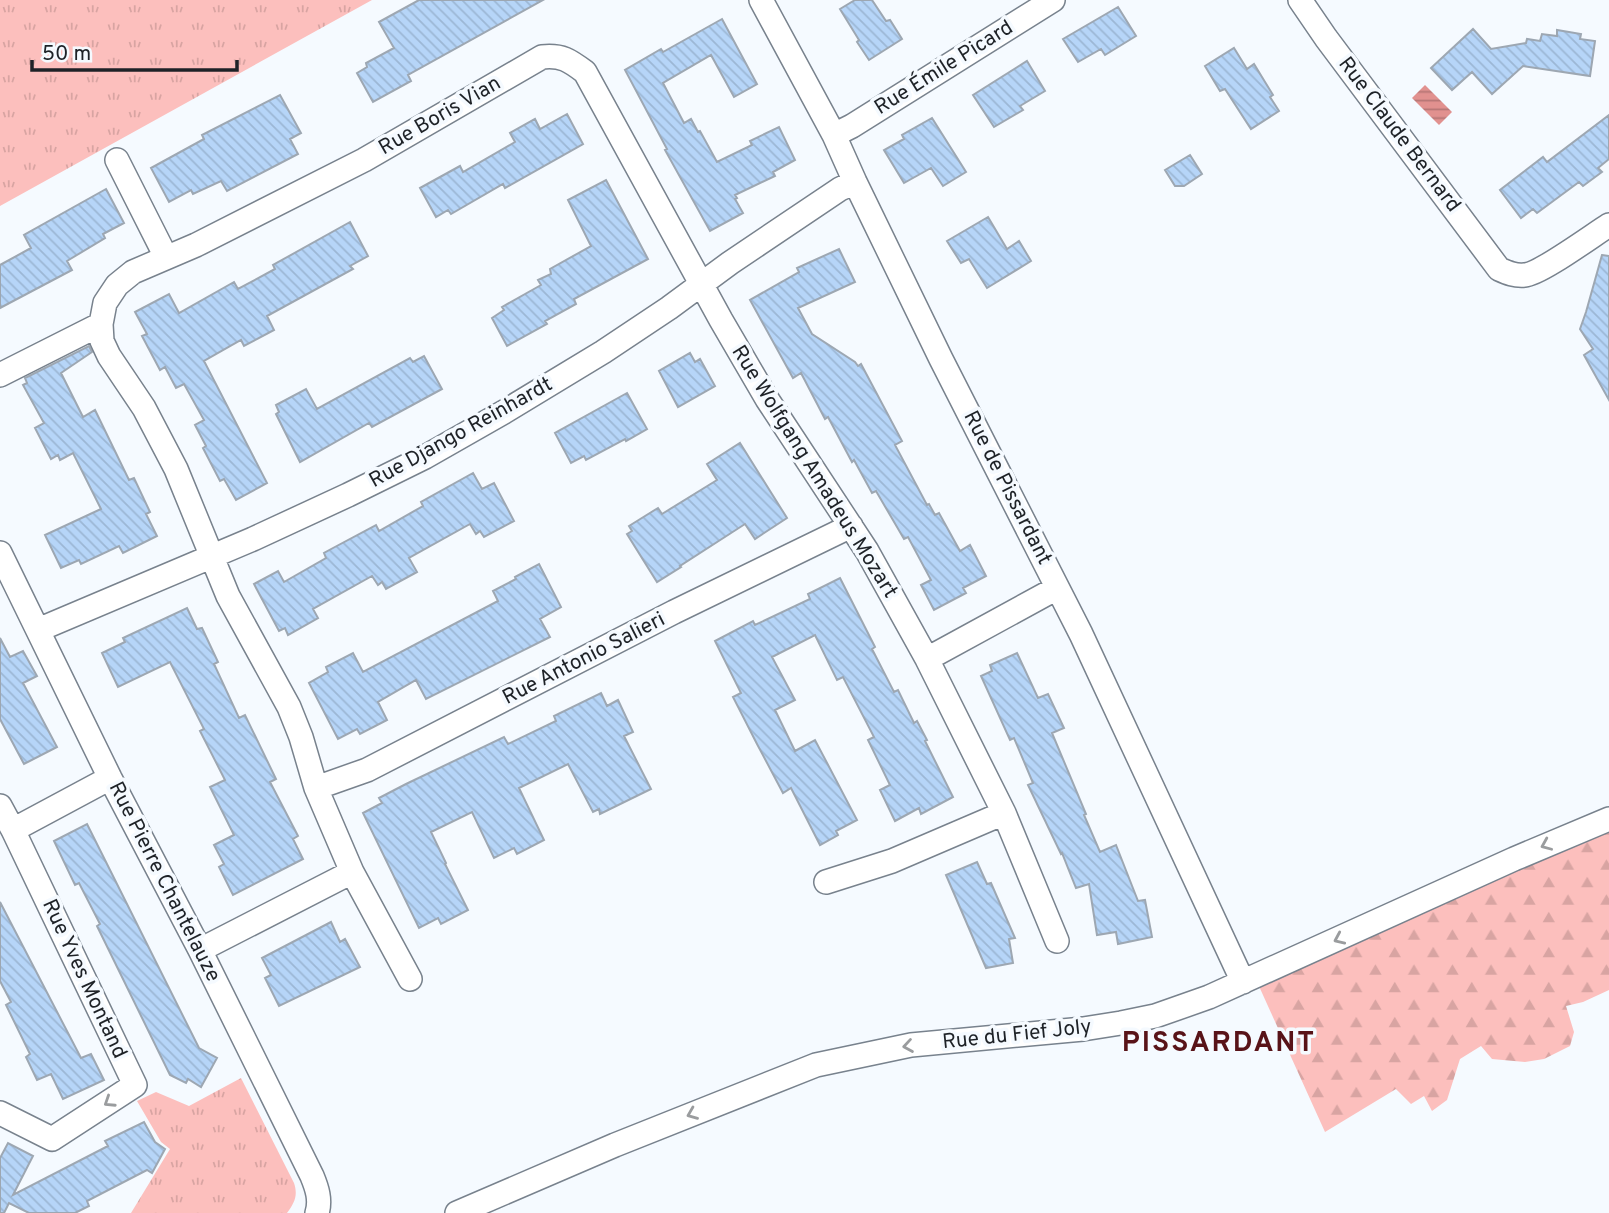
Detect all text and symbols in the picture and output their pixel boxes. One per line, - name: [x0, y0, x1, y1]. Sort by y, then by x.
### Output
- street label: Rue Émile Picard: [869, 14, 1018, 121]
- scale bar: [32, 28, 236, 72]
- text: 50 m: [42, 41, 91, 68]
- street label: Rue Claude Bernard: [1332, 52, 1466, 218]
- street label: Rue Boris Vian: [374, 70, 506, 162]
- street label: Rue Wolfgang Amadeus Mozart: [725, 340, 903, 604]
- street label: Rue Django Reinhardt: [365, 371, 557, 495]
- street label: Rue de Pissardant: [957, 406, 1057, 570]
- street label: Rue Antonio Salieri: [498, 606, 670, 712]
- street label: Rue Pierre Chantelauze: [102, 777, 226, 987]
- one-way arrow: [1541, 837, 1553, 851]
- street label: Rue Yves Montand: [35, 895, 133, 1063]
- one-way arrow: [1333, 931, 1346, 945]
- street label: Rue du Fief Joly: [941, 1014, 1093, 1056]
- district label: PISSARDANT: [1122, 1026, 1316, 1062]
- one-way arrow: [903, 1038, 914, 1053]
- one-way arrow: [104, 1093, 117, 1106]
- one-way arrow: [687, 1106, 699, 1120]

